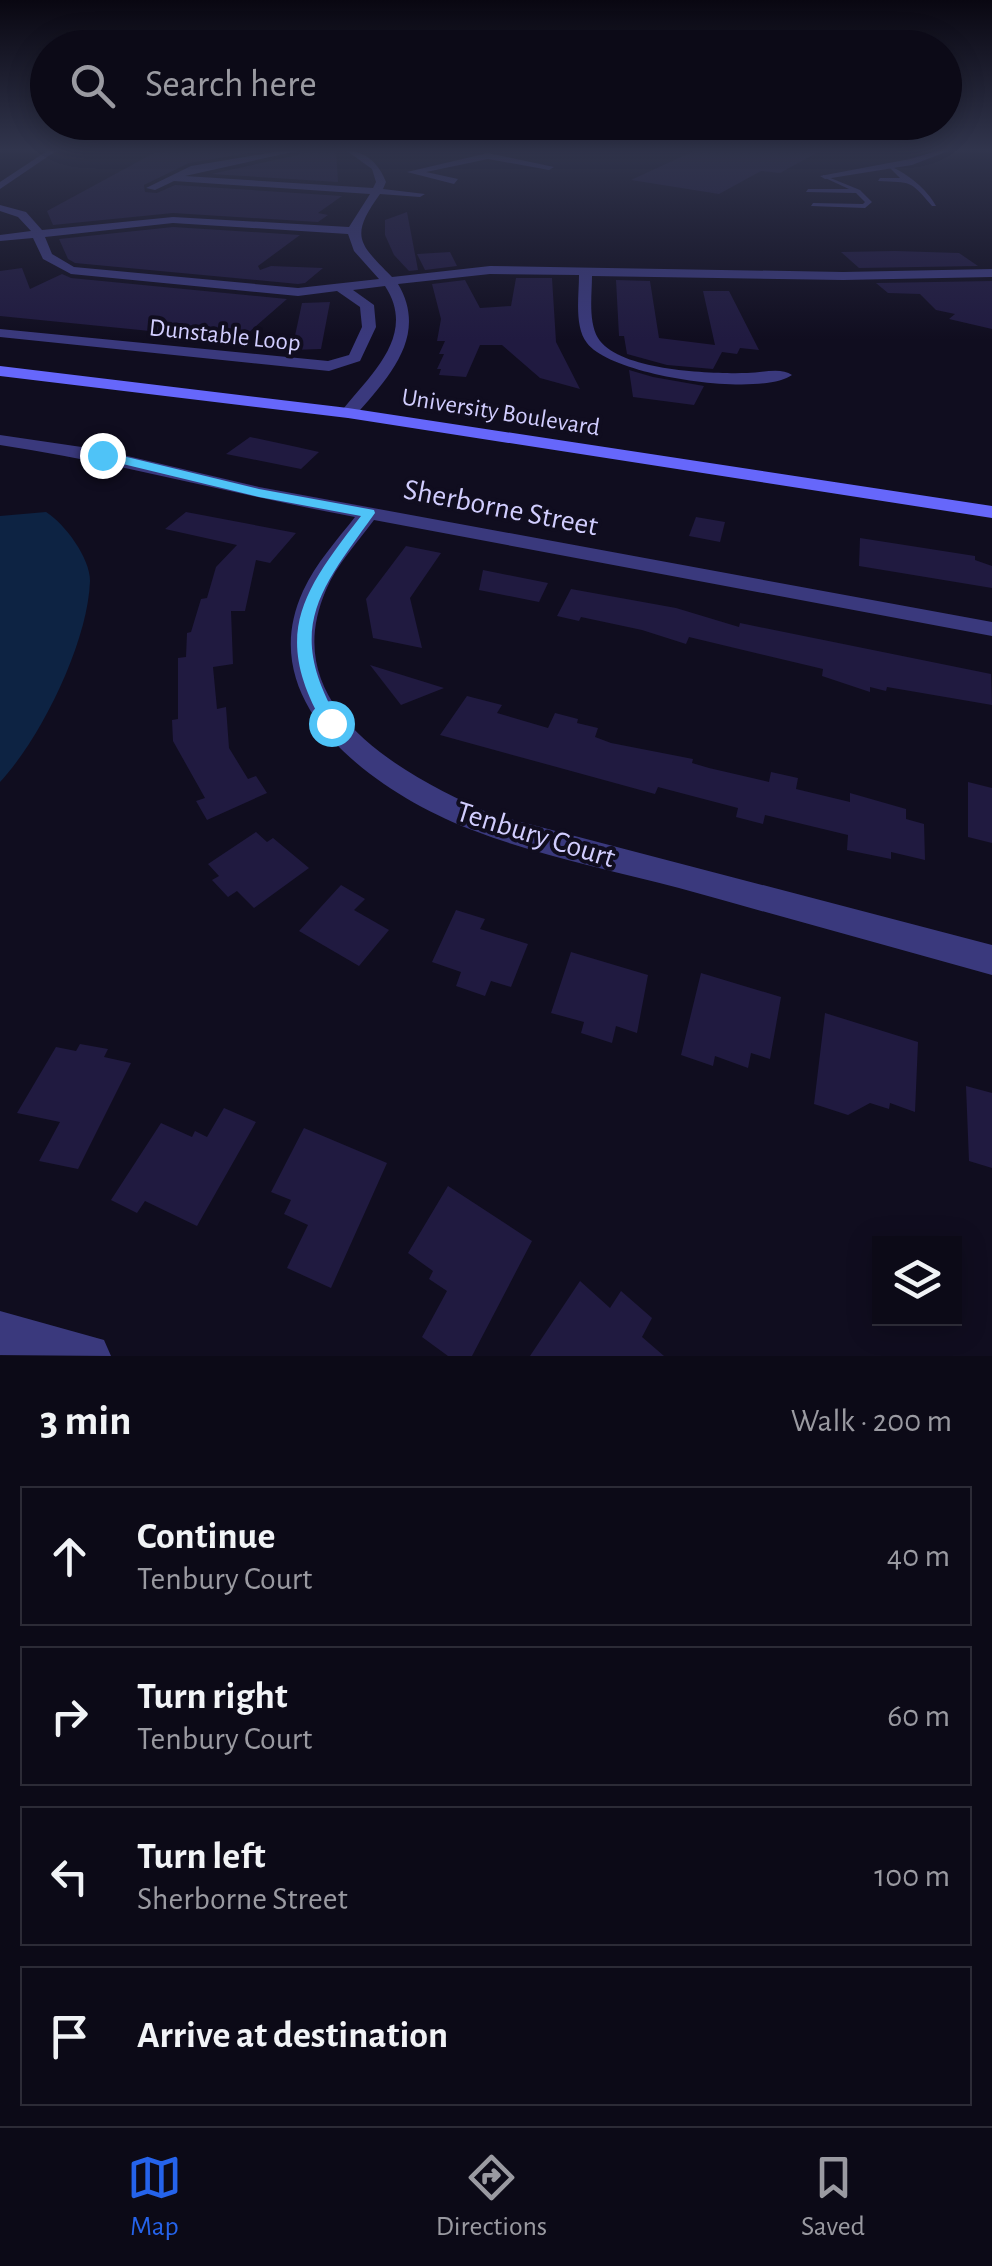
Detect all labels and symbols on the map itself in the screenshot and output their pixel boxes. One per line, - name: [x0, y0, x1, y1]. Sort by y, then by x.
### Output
- street label: Dunstable Loop: [148, 315, 302, 356]
- street label: University Boulevard: [400, 384, 602, 441]
- route end: [80, 433, 126, 479]
- street label: Sherborne Street: [401, 474, 601, 542]
- route start: [309, 701, 355, 747]
- street label: Tenbury Court: [453, 797, 619, 873]

